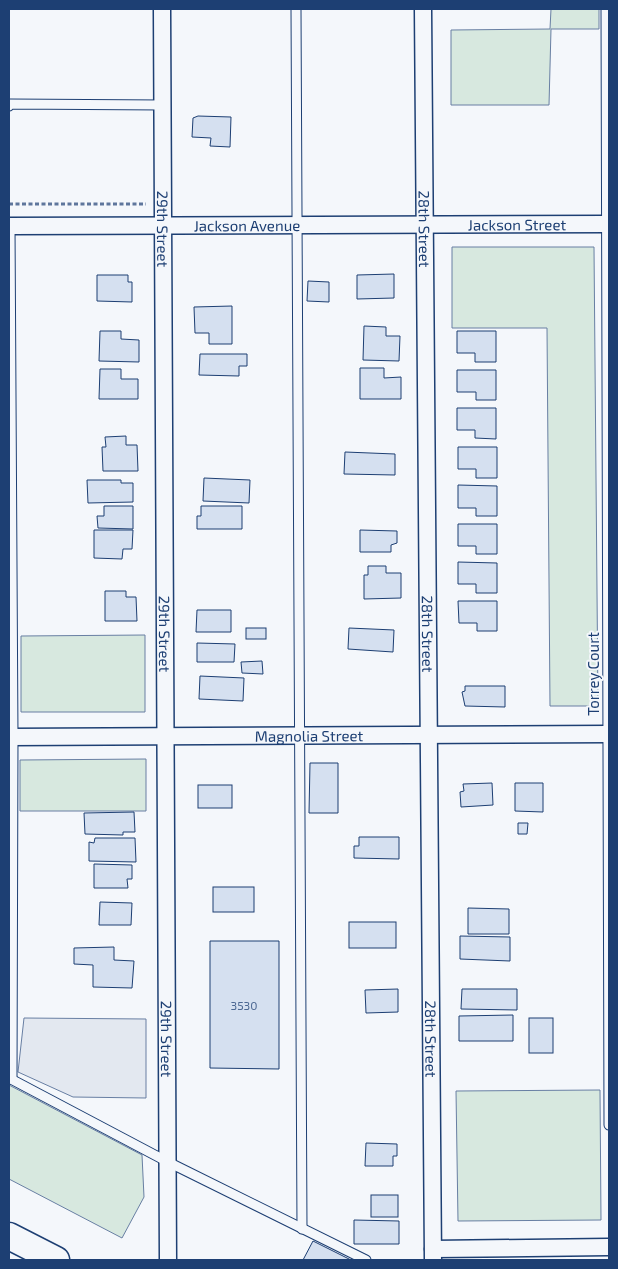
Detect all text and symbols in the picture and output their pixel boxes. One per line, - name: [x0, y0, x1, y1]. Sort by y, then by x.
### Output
- street label: 28th Street: [415, 190, 434, 268]
- street label: 29th Street: [154, 191, 172, 268]
- street label: Jackson Street: [468, 215, 566, 233]
- street label: Jackson Avenue: [194, 216, 300, 234]
- street label: 28th Street: [419, 595, 437, 673]
- street label: 29th Street: [156, 596, 174, 673]
- street label: Torrey Court: [584, 632, 602, 716]
- street label: Magnolia Street: [255, 726, 364, 745]
- house number: 3530: [230, 998, 258, 1012]
- street label: 28th Street: [422, 1000, 441, 1078]
- street label: 29th Street: [158, 1001, 176, 1078]

